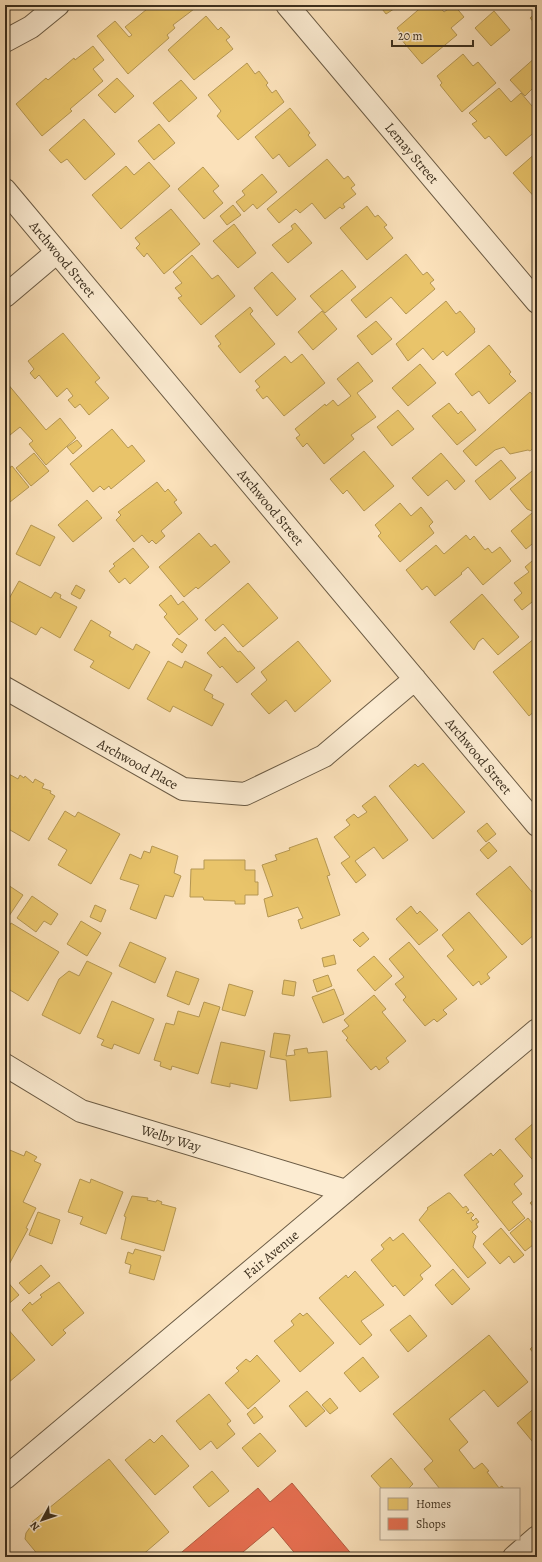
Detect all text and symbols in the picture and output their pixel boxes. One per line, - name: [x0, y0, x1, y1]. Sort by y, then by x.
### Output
- scale bar: [392, 22, 473, 48]
- text: 20 m: [398, 28, 422, 44]
- street label: Lemay Street: [380, 119, 443, 188]
- street label: Archwood Street: [24, 216, 101, 302]
- street label: Archwood Street: [232, 464, 309, 550]
- street label: Archwood Street: [440, 713, 517, 799]
- street label: Archwood Place: [93, 734, 182, 795]
- street label: Welby Way: [137, 1120, 204, 1157]
- street label: Fair Avenue: [240, 1226, 303, 1283]
- legend: [380, 1488, 520, 1540]
- text: Homes: [416, 1496, 451, 1512]
- north arrow: [22, 1500, 62, 1540]
- text: Shops: [416, 1516, 446, 1532]
- text: N: [26, 1518, 43, 1534]

